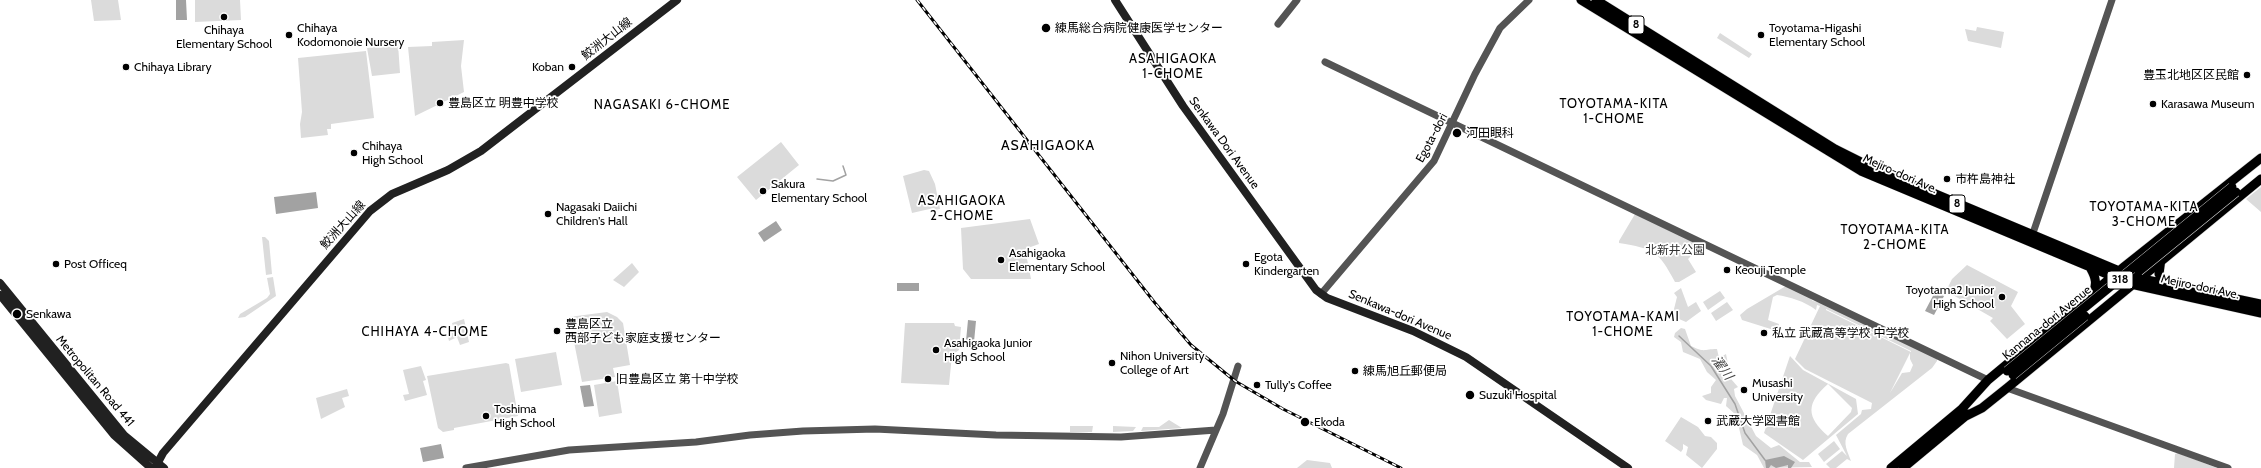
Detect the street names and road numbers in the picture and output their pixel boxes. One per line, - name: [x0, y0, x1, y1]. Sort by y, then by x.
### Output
- street label: 鮫洲大山線: [579, 15, 635, 63]
- road number: 8: [1628, 16, 1644, 34]
- street label: Senkawa Dori Avenue: [1186, 94, 1262, 192]
- street label: Egota-dori: [1413, 111, 1451, 165]
- street label: Mejiro-dori Ave.: [1861, 151, 1939, 197]
- road number: 8: [1949, 195, 1965, 213]
- street label: 鮫洲大山線: [318, 198, 368, 252]
- road number: 318: [2107, 271, 2133, 289]
- street label: Mejiro-dori Ave.: [2159, 272, 2241, 302]
- street label: Kannana-dori Avenue: [2000, 283, 2094, 363]
- street label: Senkawa-dori Avenue: [1346, 287, 1454, 343]
- street label: Metropolitan Road 441: [53, 333, 137, 429]

